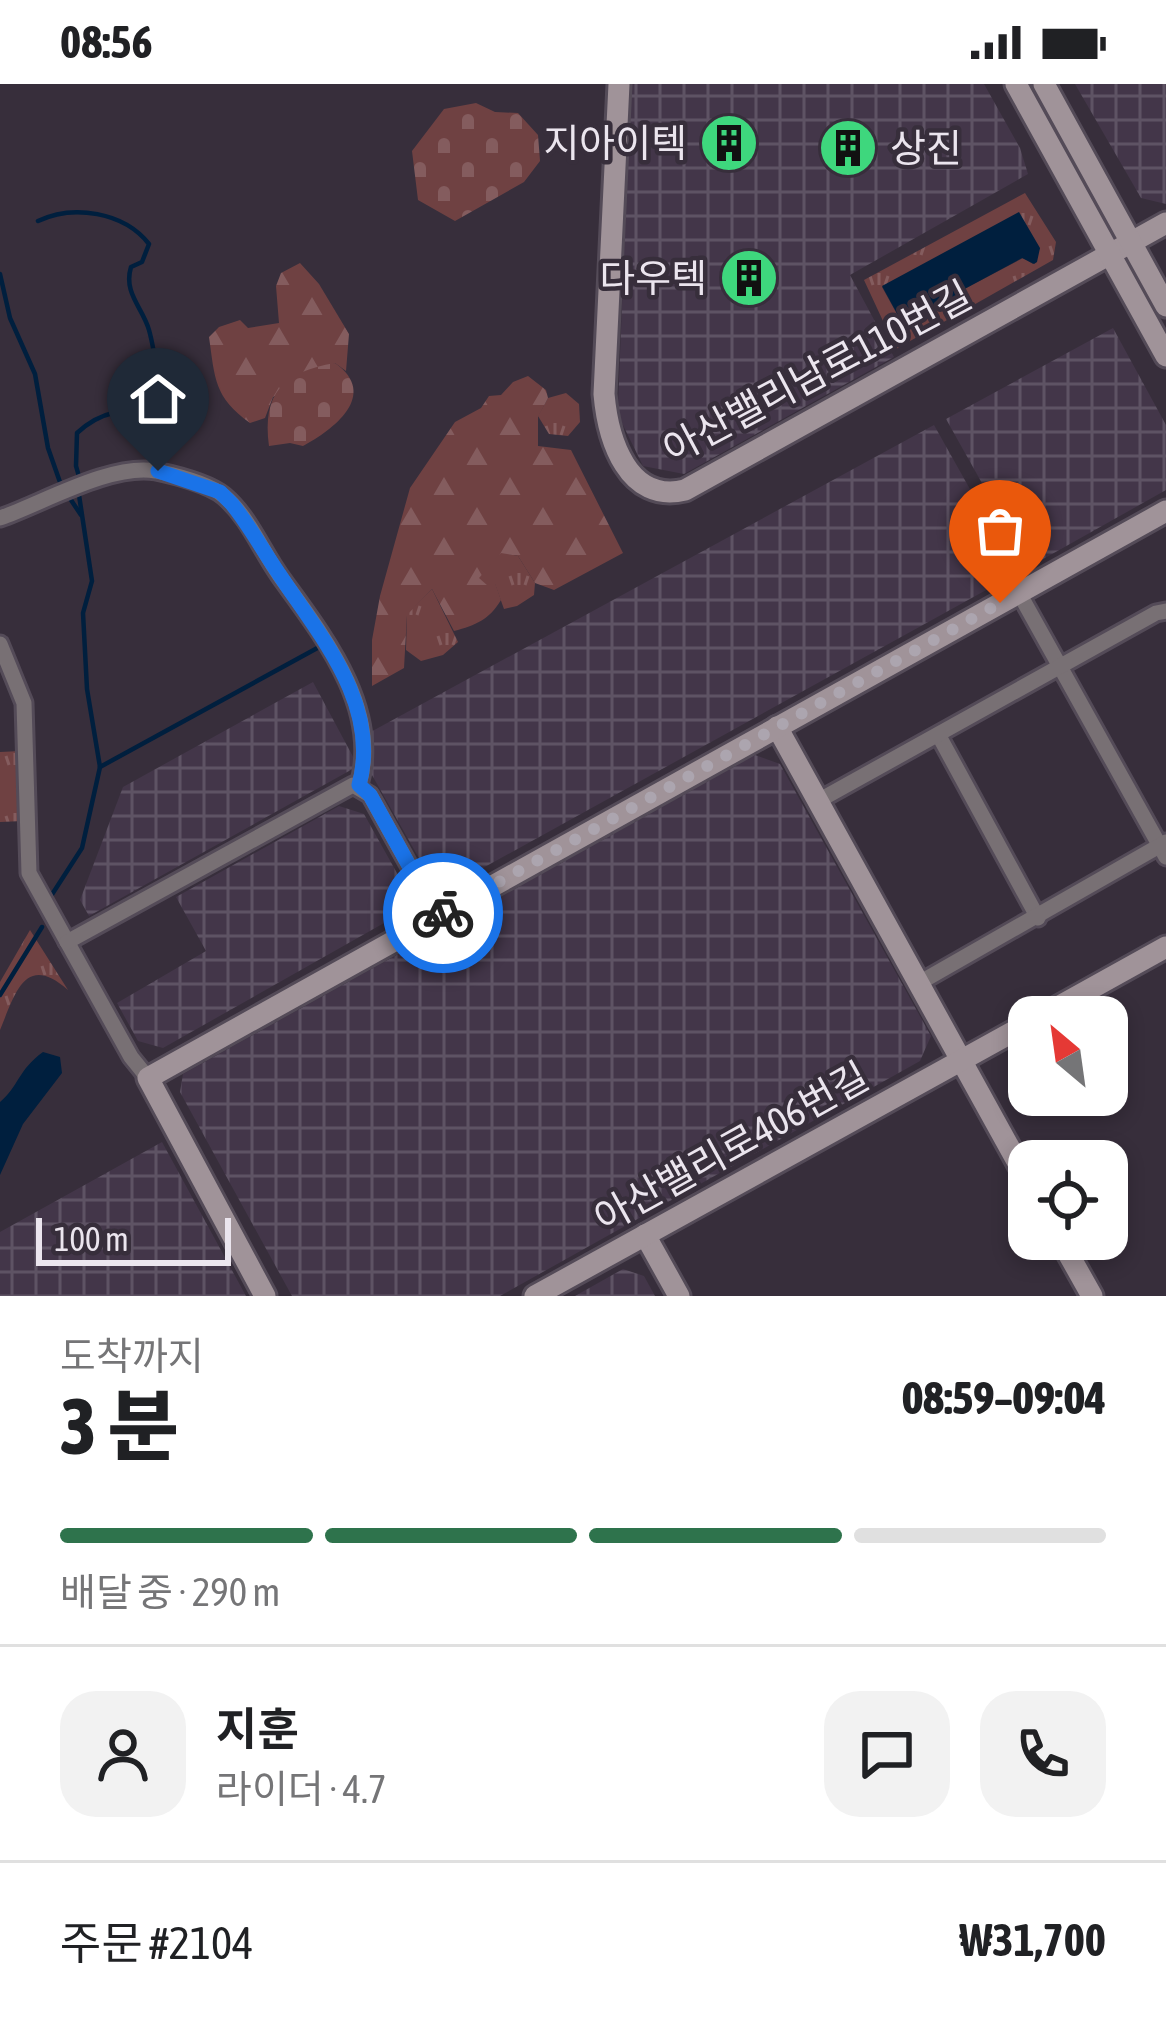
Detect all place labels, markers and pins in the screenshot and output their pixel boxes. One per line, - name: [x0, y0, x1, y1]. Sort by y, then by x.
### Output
- building icon: 지아이텍: [698, 112, 760, 174]
- building icon: 상진: [817, 117, 879, 179]
- place label: 지아이텍: [543, 121, 687, 165]
- place label: 상진: [890, 126, 962, 170]
- building icon: 다우텍: [718, 247, 780, 309]
- place label: 다우텍: [599, 256, 707, 300]
- pin: [107, 348, 209, 471]
- pin: [949, 480, 1051, 603]

